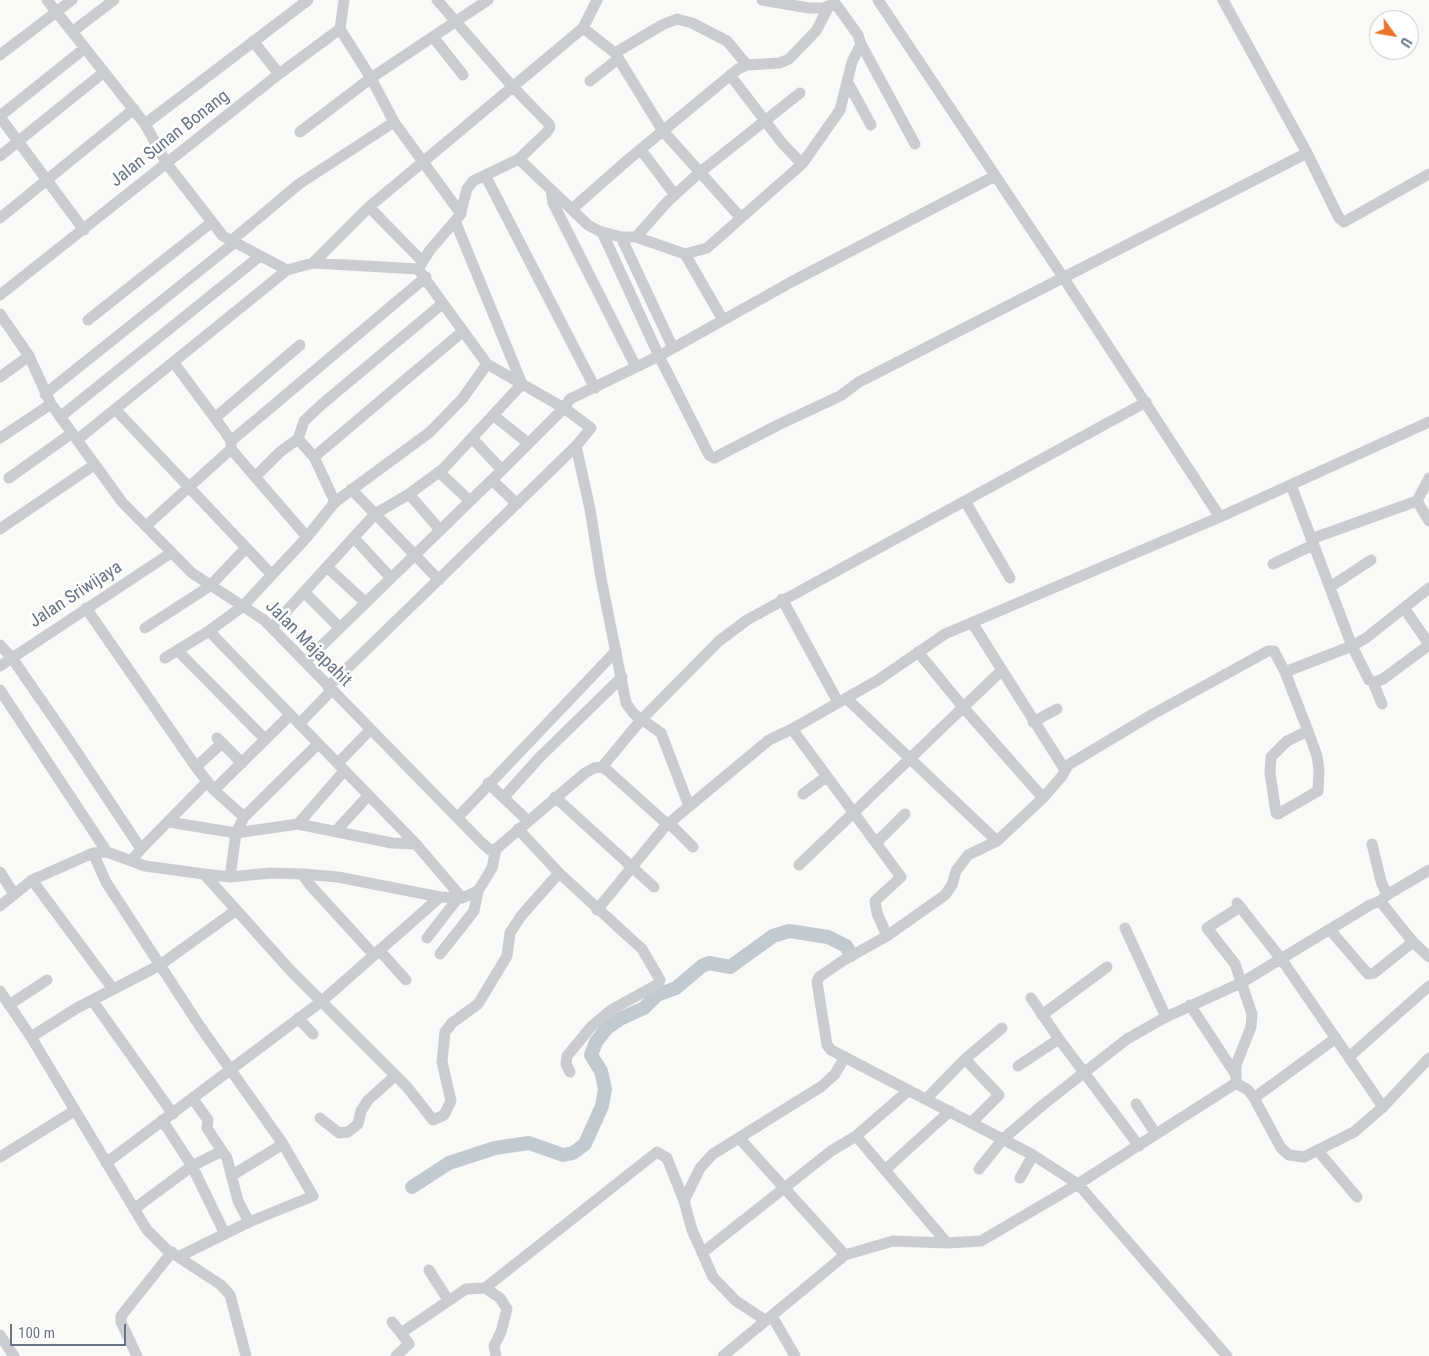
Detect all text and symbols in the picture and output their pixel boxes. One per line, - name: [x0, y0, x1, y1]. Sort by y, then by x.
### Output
- north arrow: [1369, 10, 1419, 60]
- text: U: [1397, 35, 1415, 50]
- street label: Jalan Sunan Bonang: [106, 86, 234, 192]
- street label: Jalan Sriwijaya: [26, 557, 126, 633]
- street label: Jalan Majapahit: [260, 596, 356, 692]
- scale bar: [12, 1314, 129, 1346]
- text: 100 m: [18, 1324, 55, 1342]

